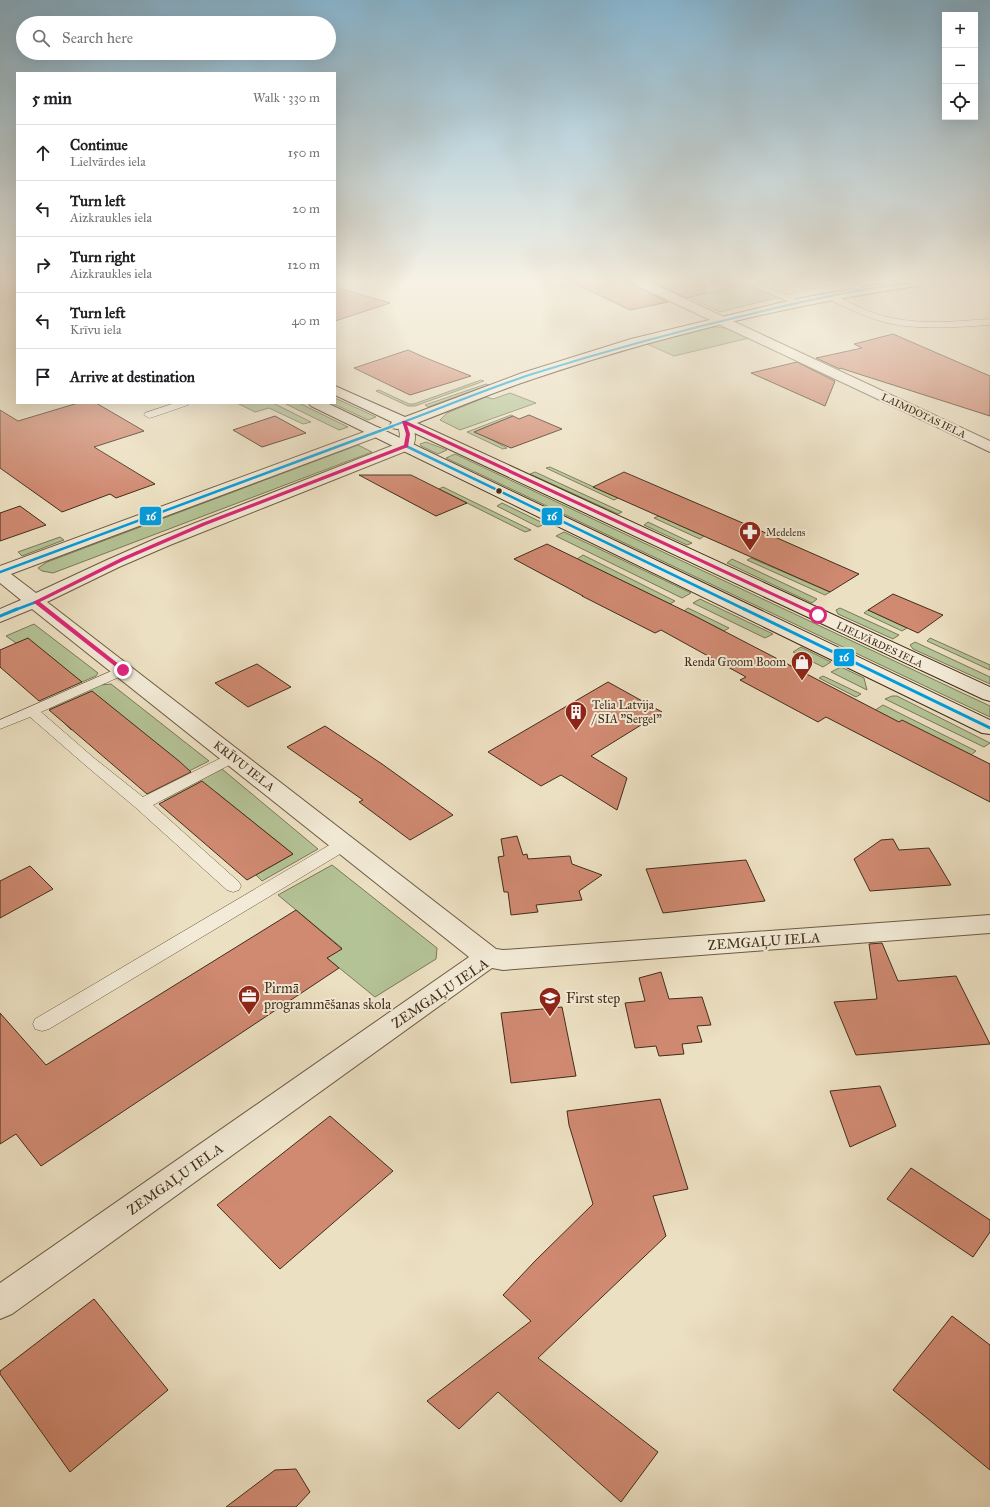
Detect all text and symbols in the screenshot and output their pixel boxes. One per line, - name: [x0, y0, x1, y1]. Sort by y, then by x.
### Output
- map controls: [942, 12, 978, 120]
- button: +: [942, 12, 978, 48]
- search box: [16, 16, 336, 60]
- icon: search: [30, 27, 52, 49]
- text: Search here: [62, 29, 133, 47]
- button: −: [942, 48, 978, 84]
- button: locate: [942, 84, 978, 120]
- text: 5 min: [32, 88, 72, 109]
- text: Walk · 330 m: [253, 90, 320, 106]
- text: Continue: [70, 136, 128, 154]
- icon: ahead: [32, 142, 54, 164]
- text: 150 m: [288, 145, 320, 161]
- text: Lielvārdes iela: [70, 154, 146, 170]
- text: Turn left: [70, 192, 126, 210]
- icon: left: [32, 198, 54, 220]
- text: 20 m: [292, 201, 320, 217]
- text: Aizkraukles iela: [70, 210, 152, 226]
- text: Turn right: [70, 248, 135, 266]
- icon: right: [32, 254, 54, 276]
- text: 120 m: [287, 257, 320, 273]
- text: Aizkraukles iela: [70, 266, 152, 282]
- text: Turn left: [70, 304, 126, 322]
- icon: left: [32, 310, 54, 332]
- text: 40 m: [291, 313, 320, 329]
- text: Krīvu iela: [70, 322, 121, 338]
- icon: arrive: [32, 366, 54, 388]
- text: Arrive at destination: [70, 368, 195, 386]
- street label: LAIMDOTAS IELA: [879, 391, 968, 441]
- unlabelled marker: [494, 486, 504, 496]
- line badge: 16: [139, 506, 162, 526]
- line badge: 16: [541, 507, 563, 526]
- text: 16: [146, 510, 157, 523]
- text: 16: [547, 510, 558, 523]
- pharmacy icon: Medelens: [737, 519, 763, 552]
- place label: Medelens: [766, 527, 806, 539]
- route start: [809, 606, 827, 624]
- street label: LIELVĀRDES IELA: [834, 620, 925, 670]
- line badge: 16: [833, 648, 855, 667]
- shop icon: Renda Groom Boom: [789, 649, 815, 682]
- text: 16: [839, 651, 850, 664]
- place label: Renda Groom Boom: [684, 655, 786, 669]
- route end: [114, 661, 132, 679]
- place label: Telia Latvija / SIA "Sergel": [591, 698, 662, 727]
- building icon: Telia Latvija / SIA "Sergel": [563, 699, 589, 732]
- street label: KRĪVU IELA: [211, 738, 277, 794]
- street label: ZEMGAĻU IELA: [707, 929, 822, 954]
- street label: ZEMGAĻU IELA: [389, 954, 492, 1032]
- place label: Pirmā programmēšanas skola: [263, 980, 391, 1013]
- office icon: Pirmā programmēšanas skola: [236, 983, 262, 1016]
- school or university icon: First step: [537, 985, 563, 1018]
- place label: First step: [566, 990, 620, 1007]
- street label: ZEMGAĻU IELA: [124, 1140, 227, 1219]

